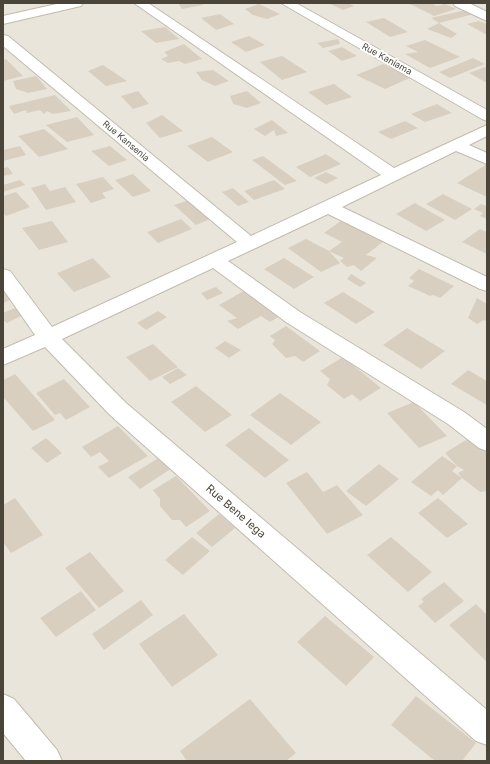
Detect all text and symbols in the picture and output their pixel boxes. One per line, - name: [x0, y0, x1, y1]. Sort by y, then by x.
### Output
- street label: Rue Kaniama: [360, 40, 414, 77]
- street label: Rue Kansenia: [101, 118, 152, 163]
- street label: Rue Bene lega: [203, 481, 269, 541]

